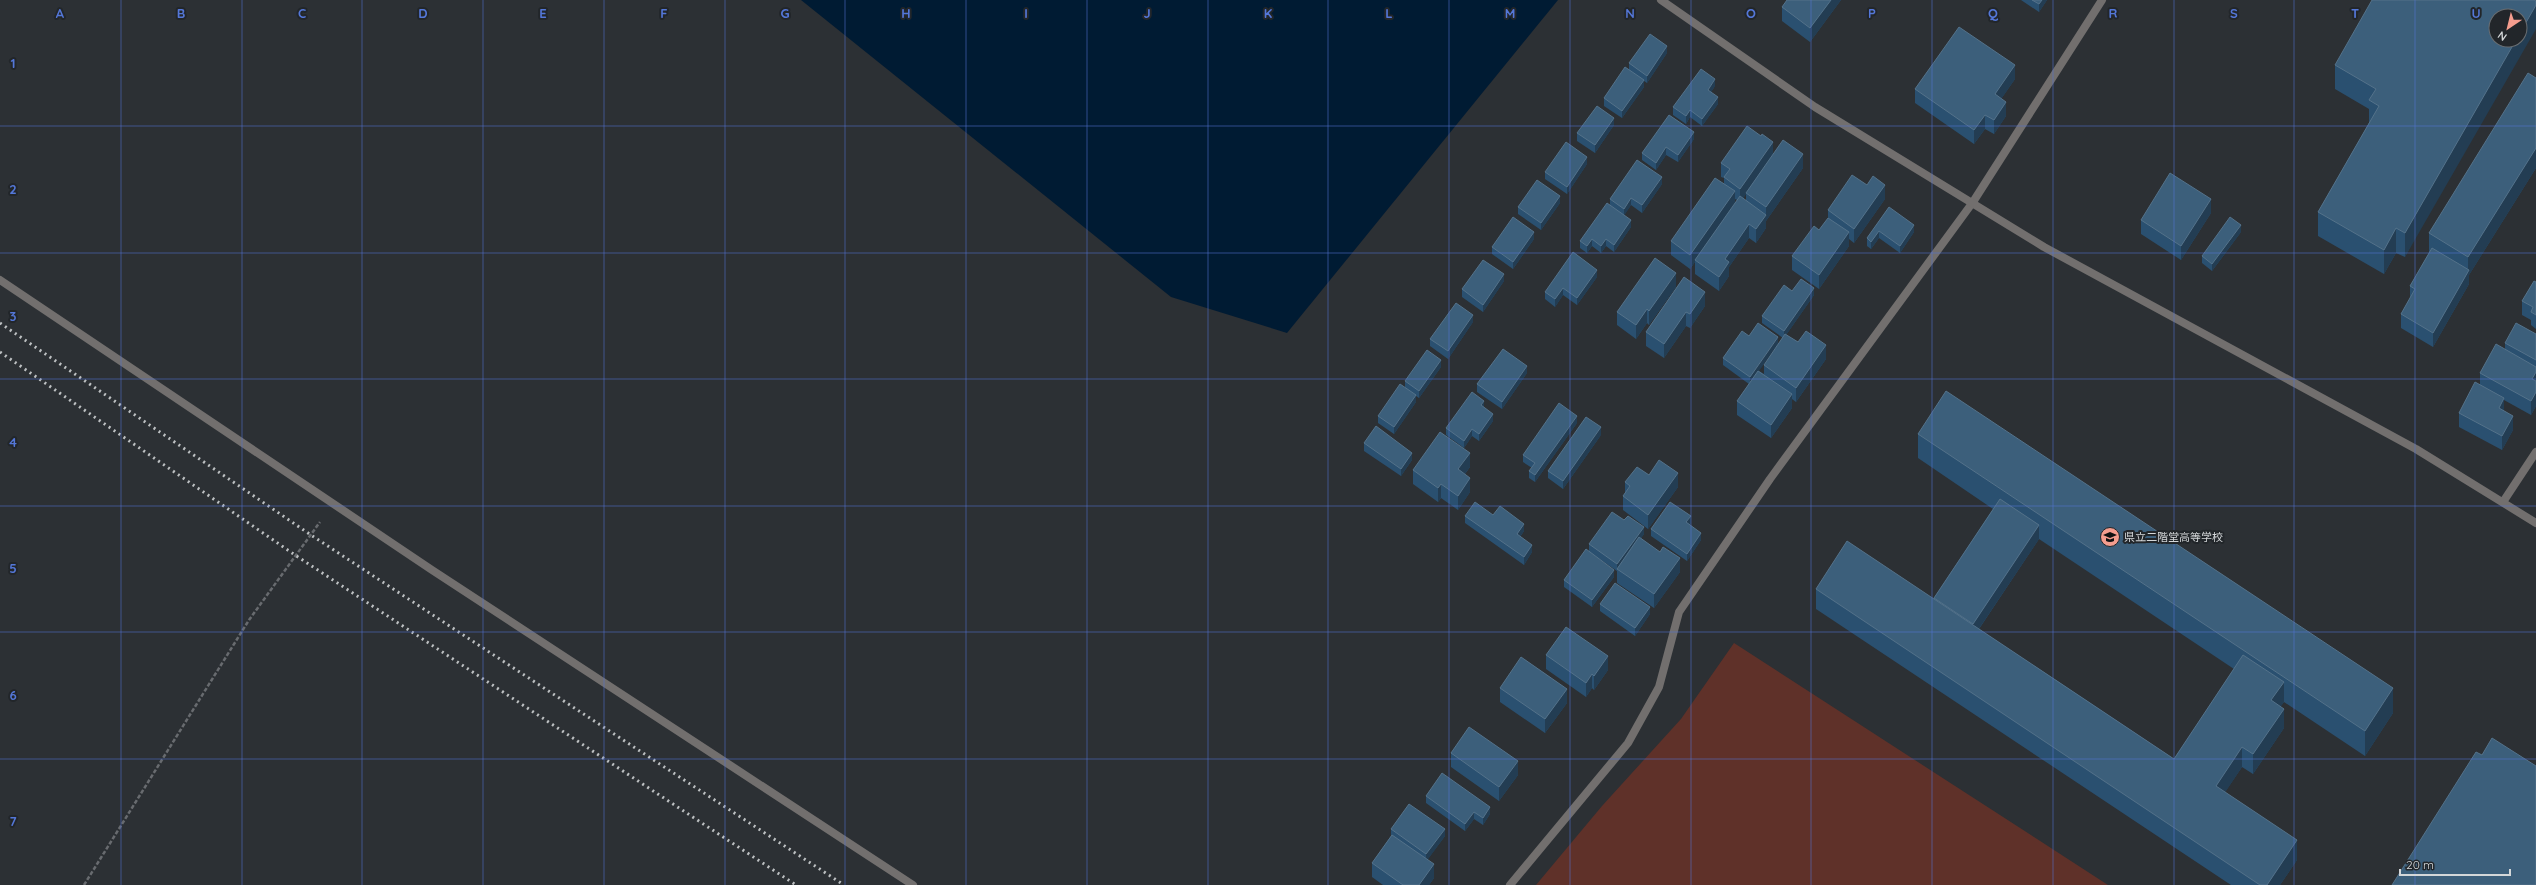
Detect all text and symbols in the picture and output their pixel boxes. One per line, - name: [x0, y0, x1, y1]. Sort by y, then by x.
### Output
- text: A: [56, 5, 65, 21]
- text: B: [177, 5, 185, 21]
- text: C: [298, 5, 306, 21]
- text: D: [418, 5, 428, 21]
- text: E: [539, 5, 547, 21]
- text: F: [660, 5, 668, 21]
- text: G: [780, 5, 790, 21]
- text: H: [901, 5, 911, 21]
- text: I: [1024, 5, 1028, 21]
- text: J: [1143, 5, 1151, 21]
- text: K: [1264, 5, 1273, 21]
- text: L: [1385, 5, 1393, 21]
- text: M: [1505, 5, 1515, 21]
- text: N: [1625, 5, 1635, 21]
- text: O: [1746, 5, 1756, 21]
- text: P: [1868, 5, 1876, 21]
- text: Q: [1988, 5, 1999, 21]
- text: R: [2109, 5, 2118, 21]
- text: S: [2230, 5, 2238, 21]
- text: T: [2351, 5, 2359, 21]
- text: U: [2471, 5, 2481, 21]
- north arrow: [2488, 8, 2528, 48]
- text: N: [2495, 28, 2510, 44]
- text: 1: [10, 55, 16, 71]
- text: 2: [9, 181, 17, 197]
- text: 3: [10, 308, 17, 324]
- text: 4: [9, 434, 17, 450]
- school or university icon: 県立二階堂高等学校: [2099, 526, 2121, 548]
- place label: 県立二階堂高等学校: [2124, 530, 2223, 544]
- text: 5: [9, 560, 17, 576]
- text: 6: [9, 687, 17, 703]
- text: 7: [9, 813, 17, 829]
- scale bar: [2400, 851, 2510, 877]
- text: 20 m: [2406, 857, 2434, 872]

